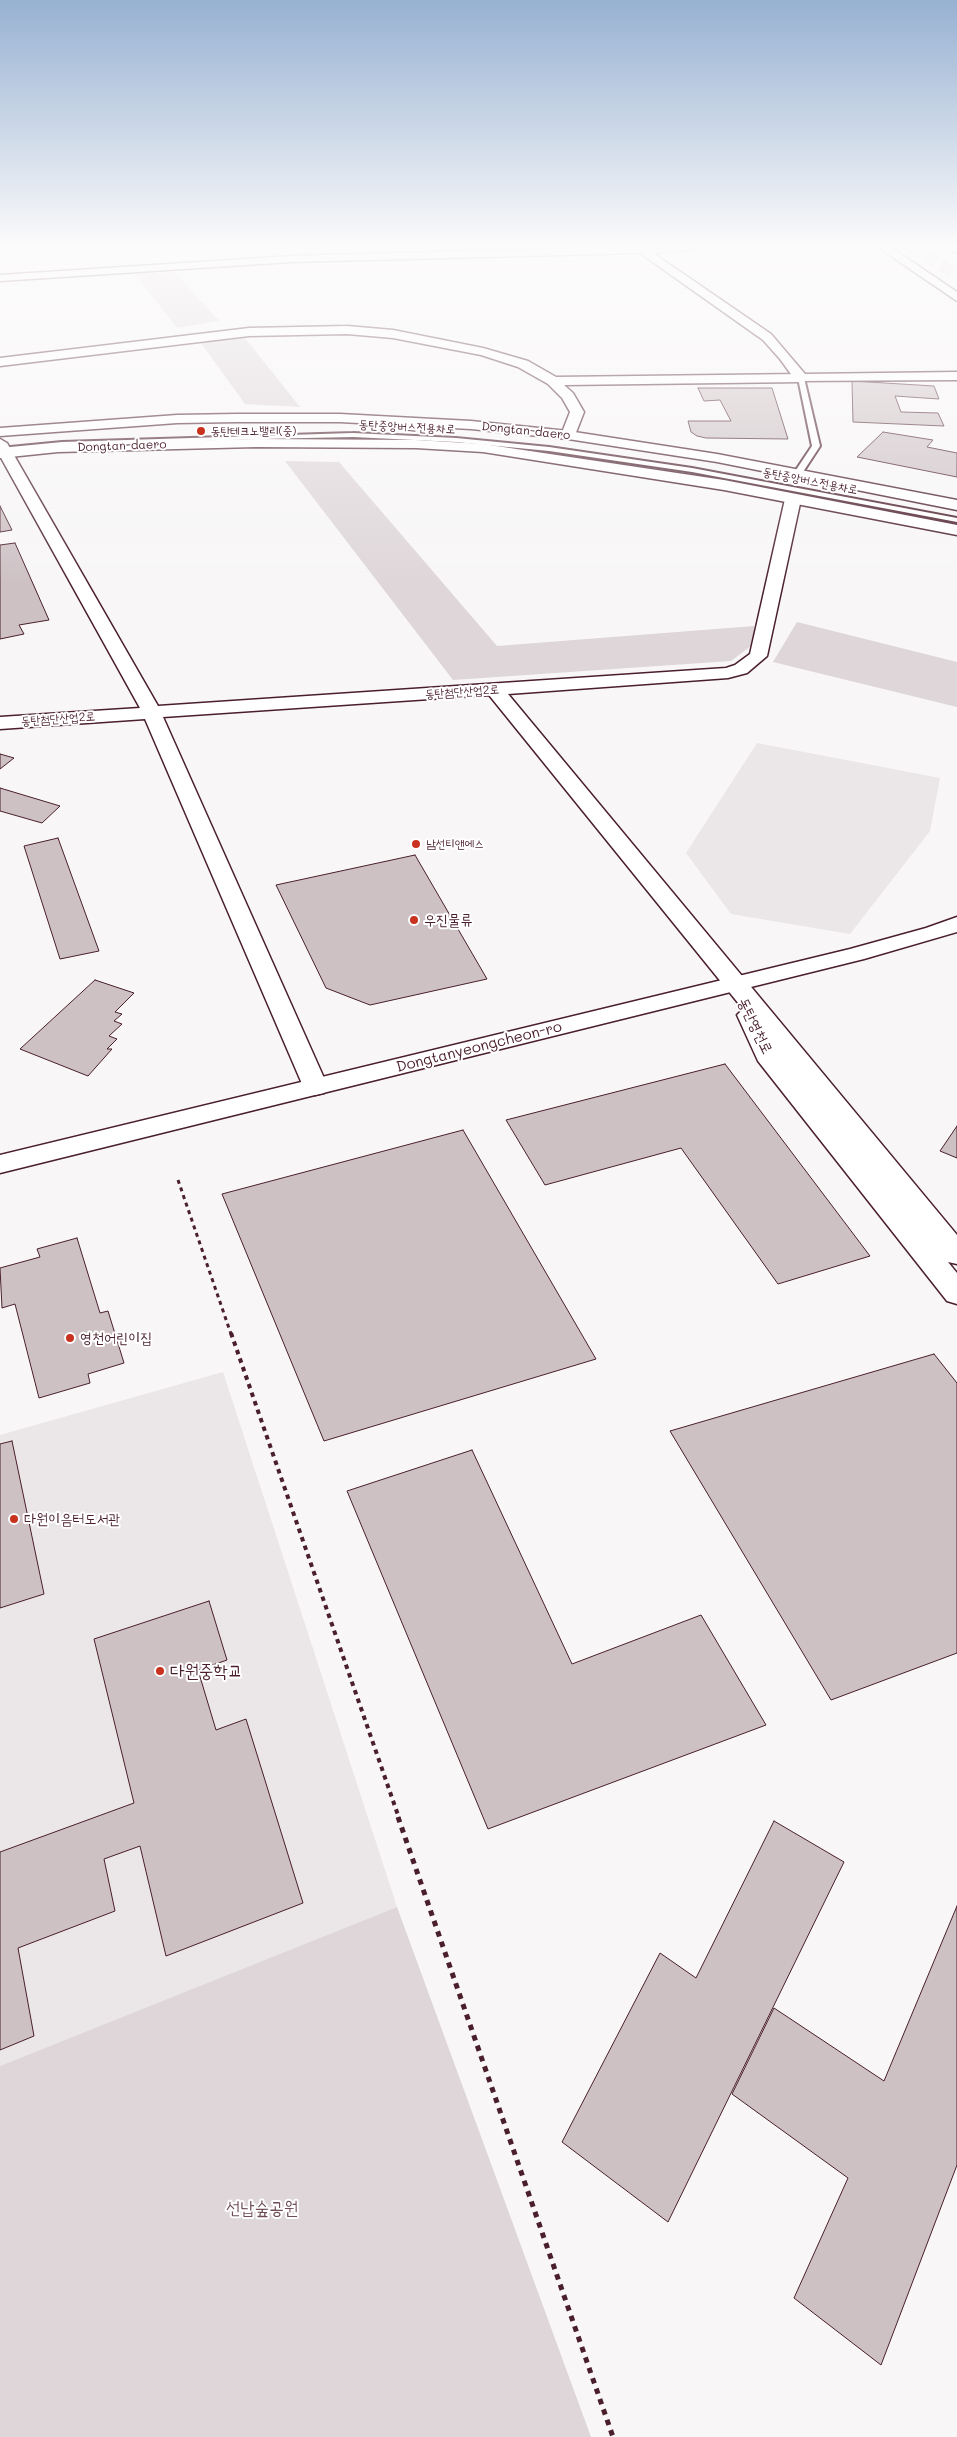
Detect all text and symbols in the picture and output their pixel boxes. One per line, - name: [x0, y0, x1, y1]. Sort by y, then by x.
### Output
- street label: 동탄중앙버스전용차로: [358, 417, 456, 437]
- street label: Dongtan-daero: [481, 419, 571, 443]
- place label: 동탄테크노밸리(중): [211, 424, 296, 438]
- marker: 동탄테크노밸리(중): [195, 425, 207, 437]
- street label: Dongtan-daero: [77, 437, 167, 455]
- street label: 동탄중앙버스전용차로: [761, 465, 859, 497]
- street label: 동탄첨단산업2로: [424, 682, 500, 702]
- street label: 동탄첨단산업2로: [20, 709, 96, 729]
- place label: 남선티앤에스: [426, 837, 484, 851]
- marker: 남선티앤에스: [410, 838, 422, 850]
- place label: 우진물류: [424, 911, 472, 929]
- marker: 우진물류: [408, 914, 420, 926]
- street label: 동탄영천로: [734, 995, 776, 1057]
- street label: Dongtanyeongcheon-ro: [394, 1018, 564, 1076]
- place label: 영천어린이집: [80, 1329, 152, 1347]
- marker: 영천어린이집: [64, 1332, 76, 1344]
- place label: 다원이음터도서관: [24, 1510, 121, 1528]
- marker: 다원이음터도서관: [8, 1513, 20, 1525]
- place label: 다원중학교: [170, 1660, 242, 1682]
- marker: 다원중학교: [154, 1665, 166, 1677]
- park label: 선납숲공원: [226, 2197, 298, 2219]

